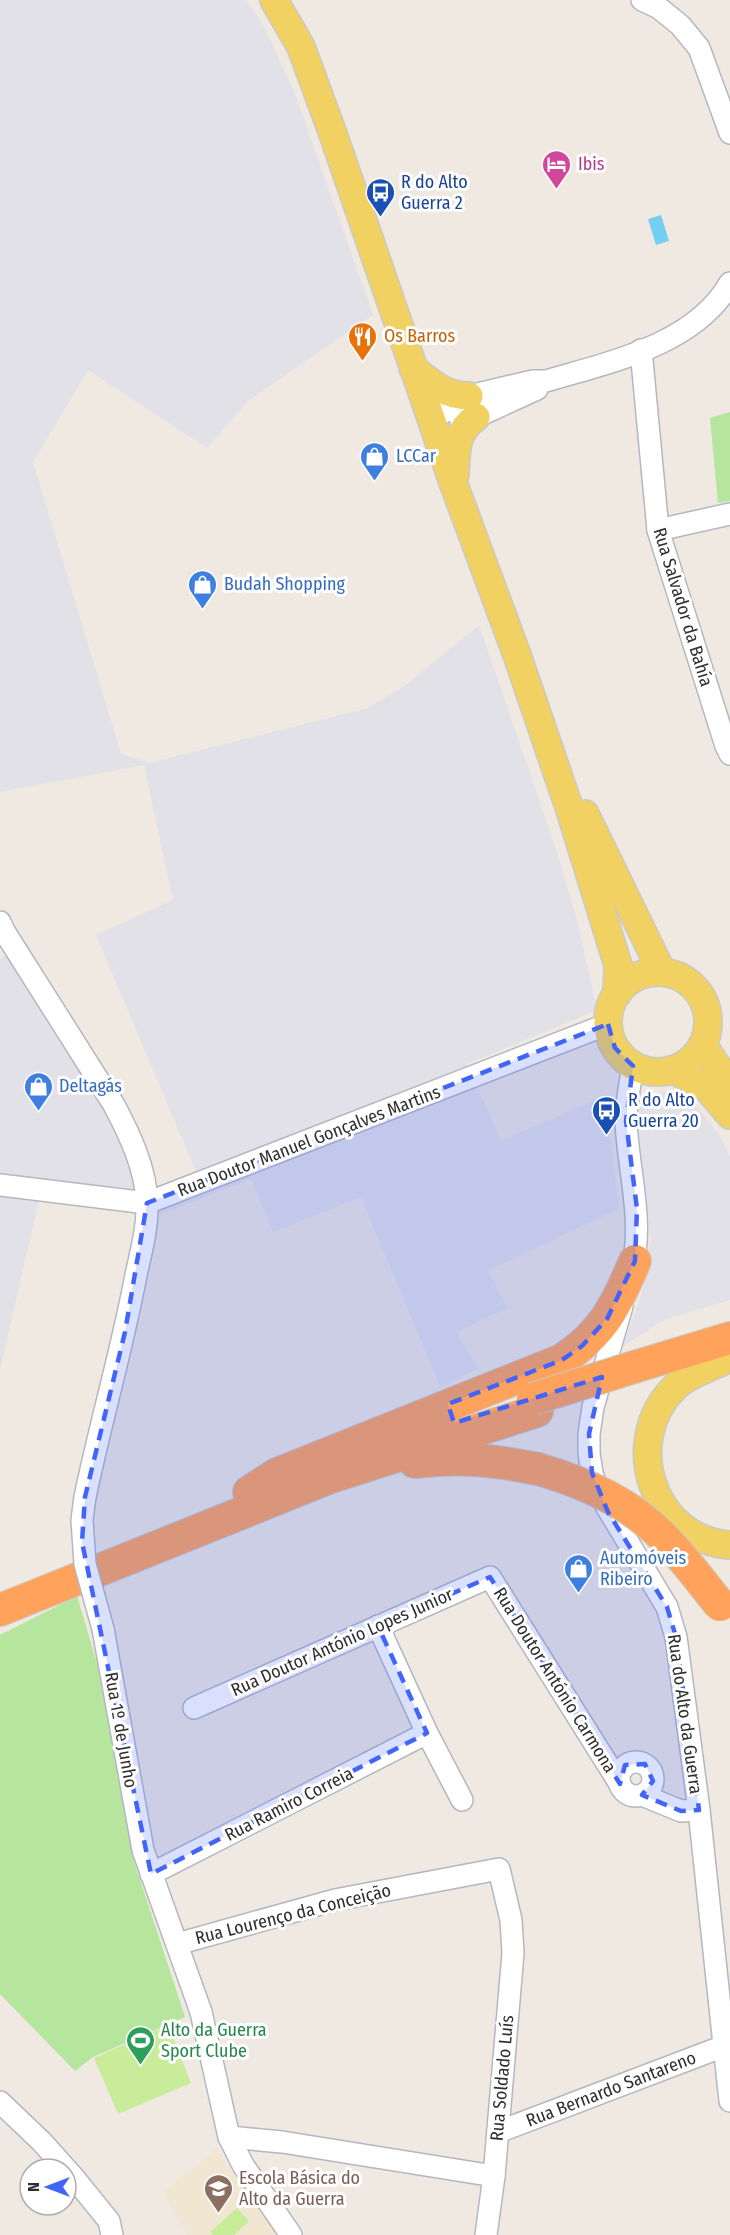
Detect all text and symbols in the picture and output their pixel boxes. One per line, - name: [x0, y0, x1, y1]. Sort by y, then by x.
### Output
- hotel icon: Ibis: [541, 148, 573, 190]
- place label: Ibis: [578, 153, 605, 175]
- place label: R do Alto Guerra 2: [401, 171, 468, 214]
- bus stop icon: R do Alto Guerra 2: [364, 176, 396, 218]
- restaurant icon: Os Barros: [347, 320, 379, 362]
- place label: Os Barros: [384, 325, 455, 347]
- shop icon: LCCar: [359, 440, 391, 482]
- place label: LCCar: [396, 445, 437, 467]
- street label: Rua Salvador da Bahía: [648, 525, 718, 689]
- shop icon: Budah Shopping: [187, 568, 219, 610]
- place label: Budah Shopping: [224, 573, 345, 595]
- shop icon: Deltagás: [22, 1070, 54, 1112]
- place label: Deltagás: [59, 1075, 122, 1097]
- street label: Rua Doutor Manuel Gonçalves Martins: [174, 1080, 444, 1201]
- place label: R do Alto Guerra 20: [628, 1089, 699, 1132]
- bus stop icon: R do Alto Guerra 20: [591, 1094, 623, 1136]
- place label: Automóveis Ribeiro: [600, 1547, 687, 1590]
- shop icon: Automóveis Ribeiro: [563, 1552, 595, 1594]
- street label: Rua Doutor António Lopes Junior: [228, 1583, 457, 1701]
- street label: Rua Doutor António Carmona: [489, 1583, 621, 1777]
- street label: Rua do Alto da Guerra: [663, 1633, 707, 1796]
- street label: Rua 1º de Junho: [100, 1670, 142, 1790]
- street label: Rua Ramiro Correia: [221, 1762, 357, 1846]
- street label: Rua Lourenço da Conceição: [193, 1879, 393, 1949]
- street label: Rua Soldado Luís: [486, 2014, 518, 2142]
- place label: Alto da Guerra Sport Clube: [161, 2019, 267, 2062]
- sports icon: Alto da Guerra Sport Clube: [124, 2024, 156, 2066]
- street label: Rua Bernardo Santareno: [523, 2046, 699, 2132]
- north arrow: [18, 2157, 78, 2217]
- place label: Escola Básica do Alto da Guerra: [239, 2167, 360, 2210]
- school or university icon: Escola Básica do Alto da Guerra: [202, 2172, 234, 2214]
- text: N: [24, 2182, 43, 2192]

